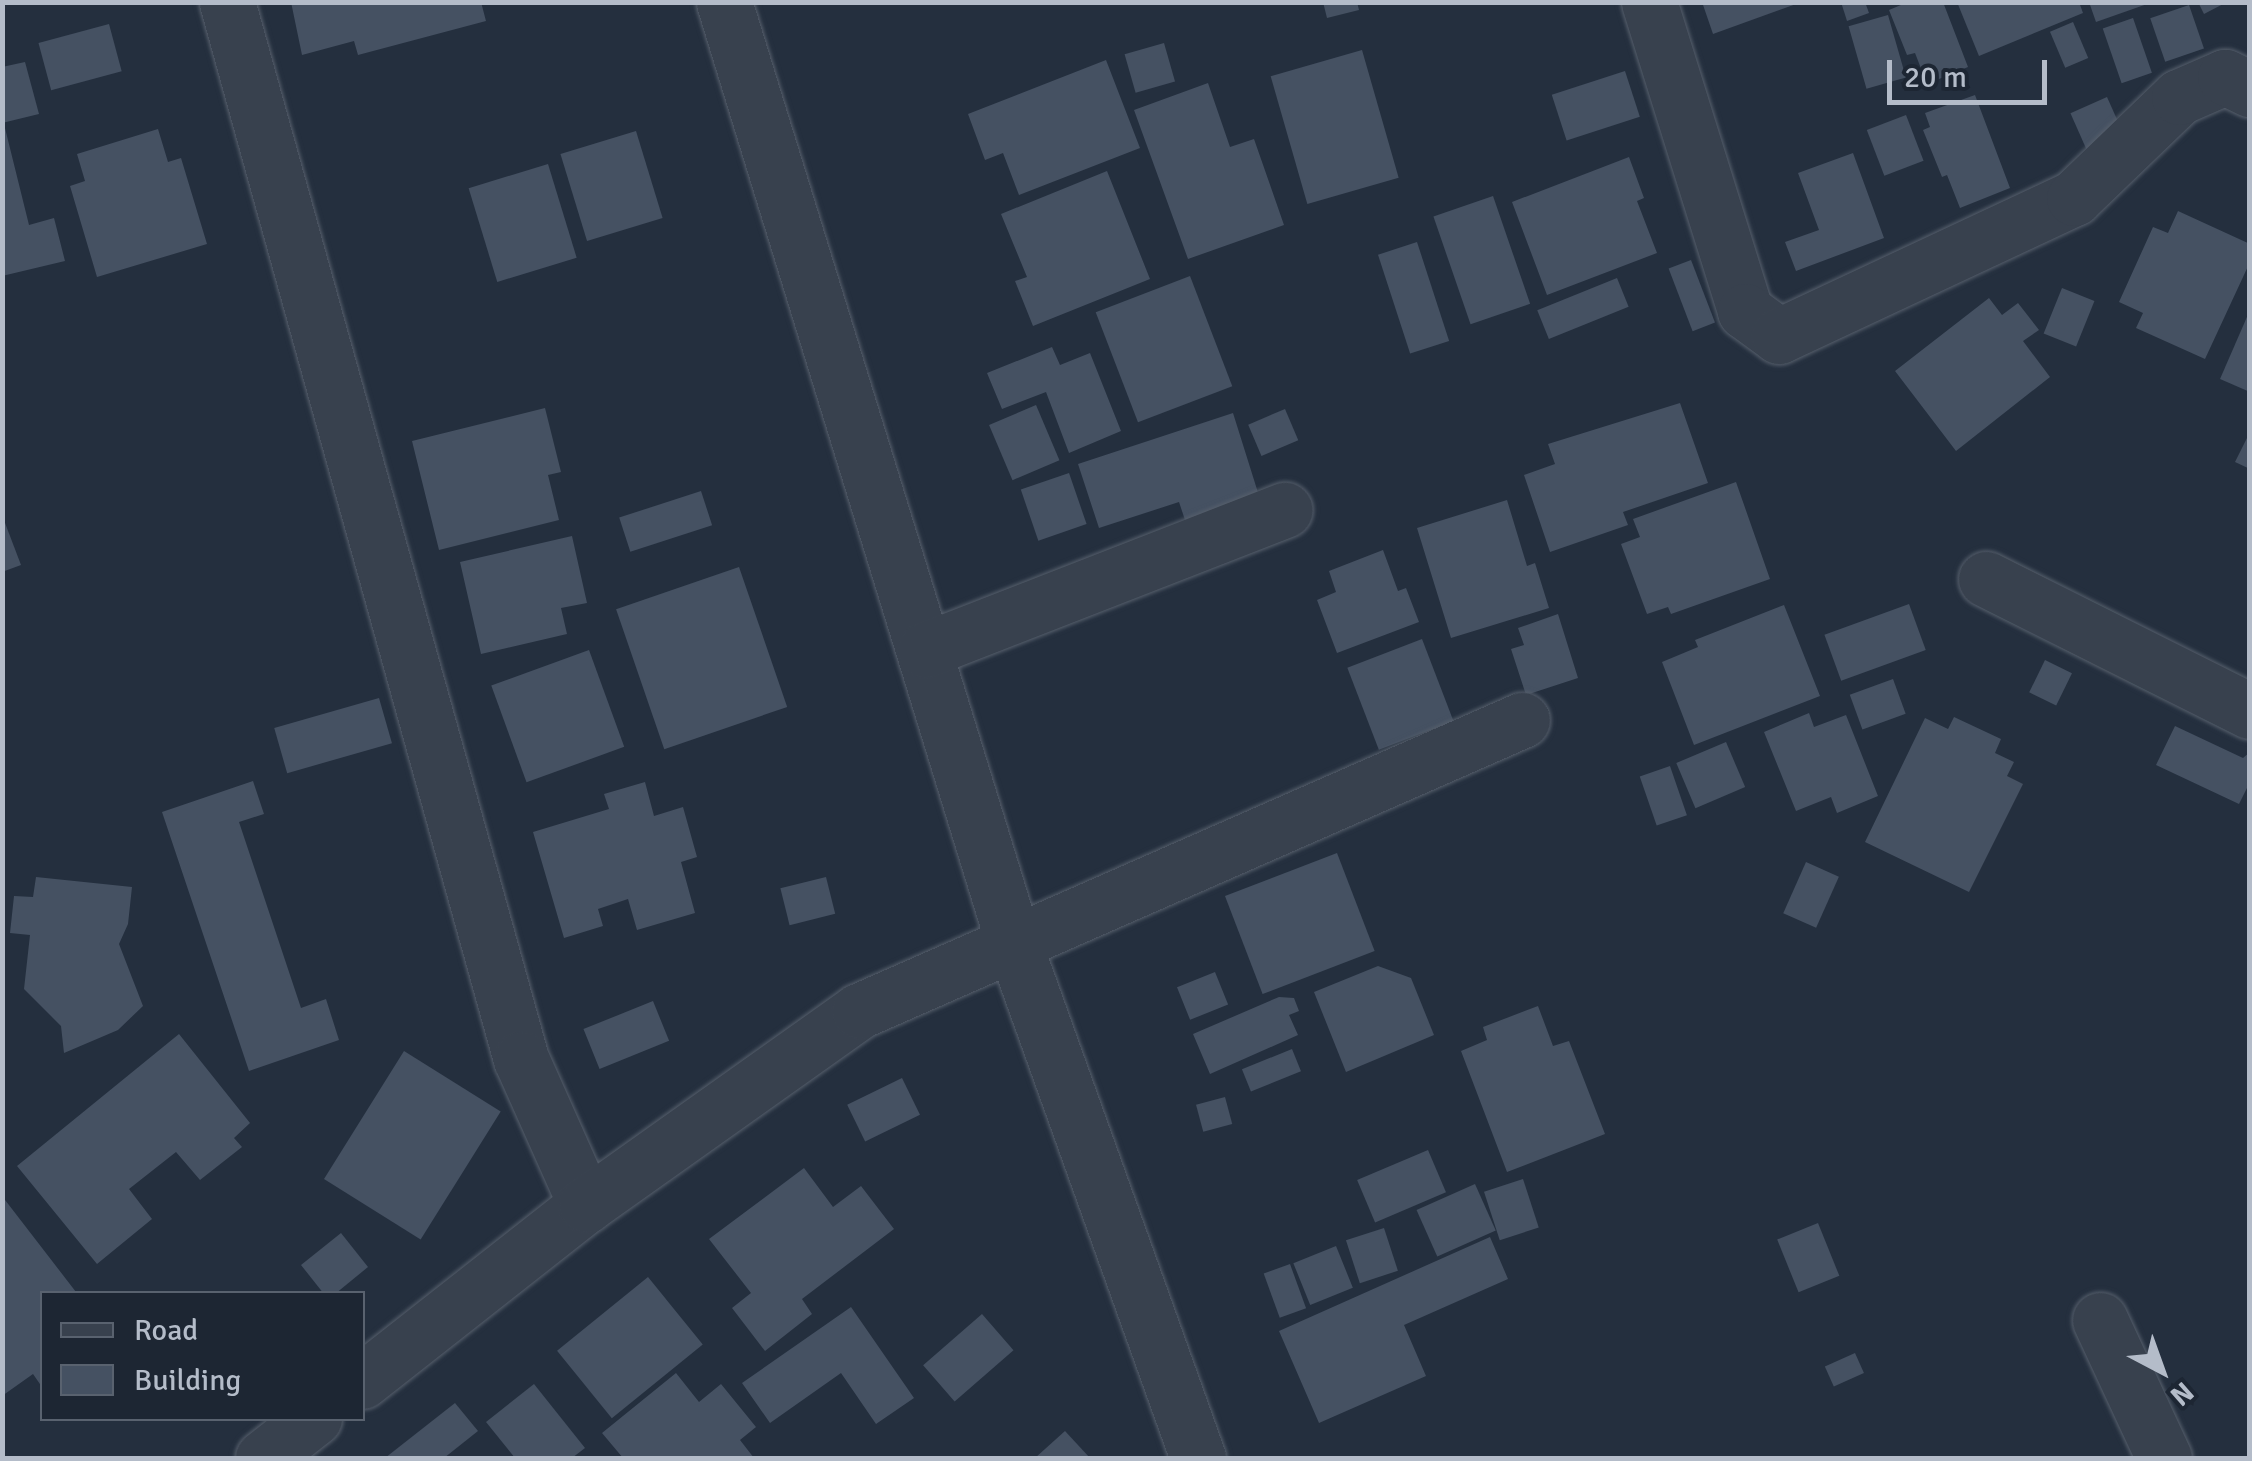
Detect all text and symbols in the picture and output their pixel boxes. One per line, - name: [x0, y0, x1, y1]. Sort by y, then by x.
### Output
- scale bar: [1892, 40, 2052, 102]
- text: 20 m: [1904, 59, 1967, 96]
- legend: [40, 1291, 365, 1421]
- text: Road: [134, 1312, 198, 1349]
- north arrow: [2112, 1321, 2212, 1421]
- text: Building: [134, 1362, 241, 1399]
- text: N: [2163, 1374, 2200, 1413]

